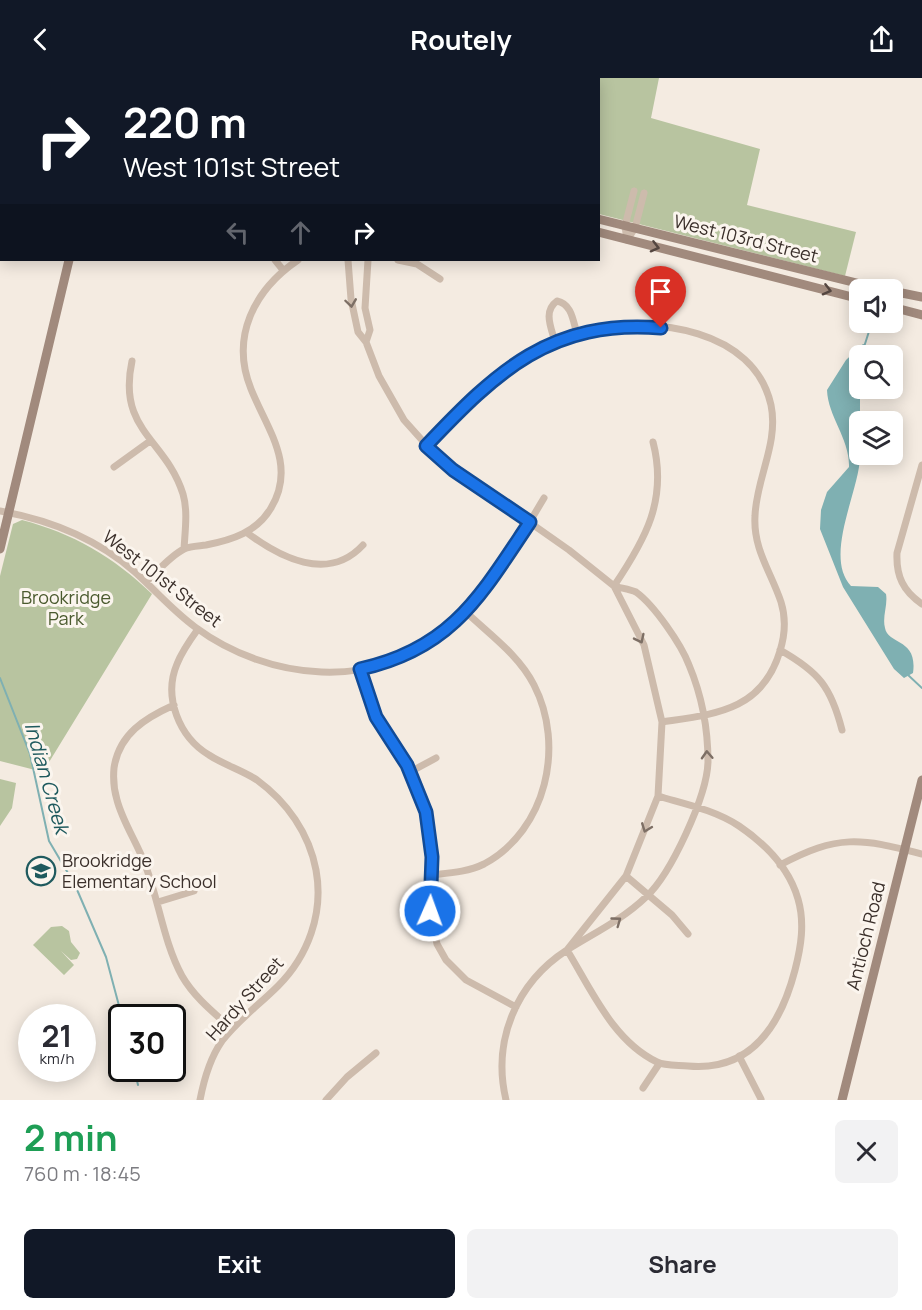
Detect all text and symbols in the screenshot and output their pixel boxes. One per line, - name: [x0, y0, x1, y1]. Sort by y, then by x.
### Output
- text: Routely: [410, 21, 512, 58]
- icon: back: [24, 23, 57, 56]
- icon: share: [865, 23, 898, 56]
- text: 220 m: [123, 93, 247, 151]
- icon: right: [24, 102, 102, 180]
- text: West 101st Street: [123, 148, 340, 185]
- street label: West 103rd Street: [672, 208, 821, 268]
- icon: left: [221, 216, 254, 249]
- icon: ahead: [284, 216, 317, 249]
- icon: right: [347, 216, 380, 249]
- one-way arrow: [650, 239, 660, 252]
- pin: [635, 266, 686, 328]
- icon: arrive: [644, 275, 677, 308]
- map controls: [849, 279, 903, 465]
- button: sound: [849, 279, 903, 333]
- one-way arrow: [822, 283, 832, 296]
- one-way arrow: [345, 298, 357, 307]
- button: search: [849, 345, 903, 399]
- button: layers: [849, 411, 903, 465]
- street label: West 101st Street: [98, 524, 227, 632]
- park label: Brookridge Park: [21, 585, 111, 630]
- one-way arrow: [633, 632, 645, 643]
- water label: Indian Creek: [19, 719, 77, 840]
- one-way arrow: [701, 751, 714, 760]
- one-way arrow: [640, 822, 653, 833]
- place label: Brookridge Elementary School: [62, 848, 217, 893]
- school or university icon: Brookridge Elementary School: [25, 855, 57, 887]
- position arrow: [398, 879, 462, 943]
- street label: Antioch Road: [840, 879, 890, 993]
- one-way arrow: [611, 917, 622, 928]
- street label: Hardy Street: [200, 951, 288, 1045]
- speed limit sign: 30: [108, 1004, 186, 1082]
- text: 21: [41, 1015, 73, 1056]
- text: km/h: [40, 1048, 74, 1069]
- text: 2 min: [24, 1113, 118, 1162]
- button: close: [835, 1120, 898, 1183]
- text: 760 m · 18:45: [24, 1160, 141, 1187]
- button: Exit: [24, 1229, 455, 1298]
- button: Share: [467, 1229, 898, 1298]

